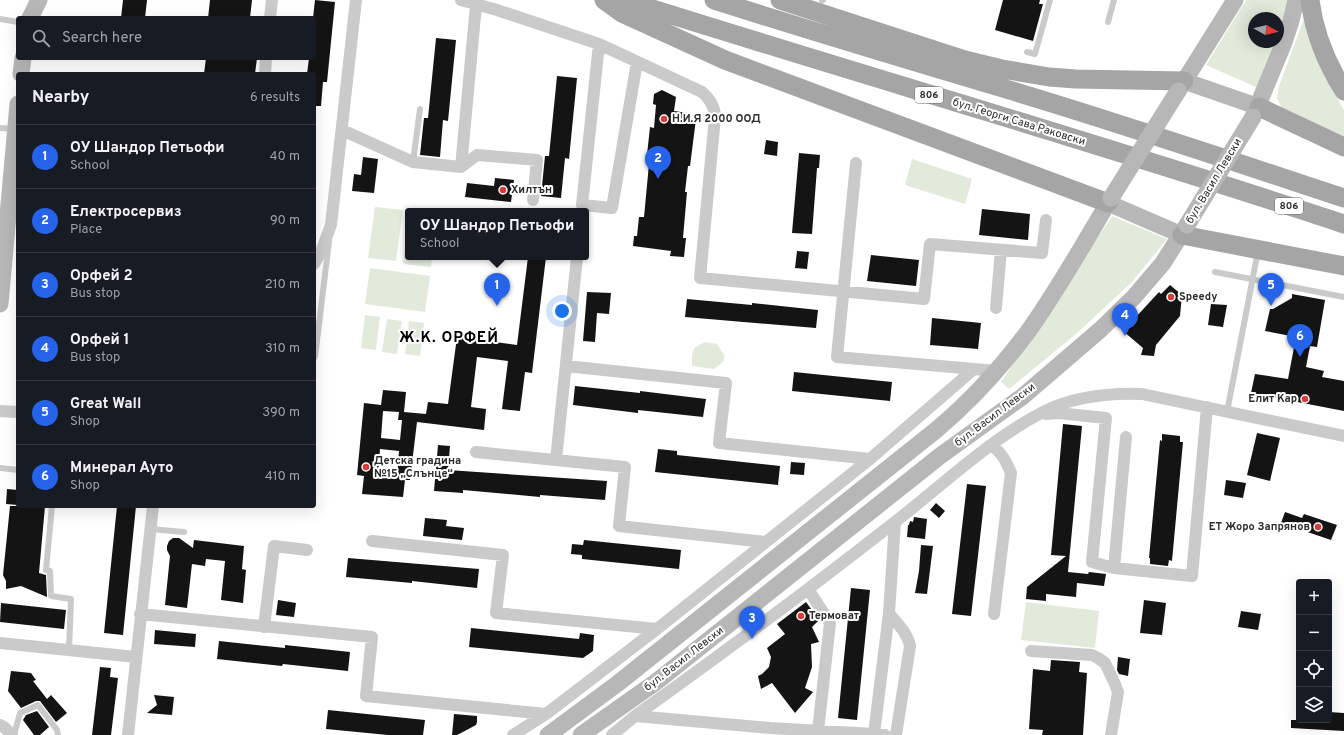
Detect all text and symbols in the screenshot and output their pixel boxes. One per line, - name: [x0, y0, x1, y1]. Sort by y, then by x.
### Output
- north arrow: [1248, 12, 1284, 48]
- search box: [16, 16, 316, 60]
- icon: search: [30, 27, 52, 49]
- text: Search here: [62, 29, 142, 48]
- text: Nearby: [32, 87, 89, 109]
- road number: 806: [915, 87, 943, 103]
- text: 6 results: [250, 90, 300, 106]
- street label: бул. Георги Сава Раковски: [951, 95, 1087, 149]
- place label: Н.И.Я 2000 ООД: [672, 112, 761, 126]
- marker: Н.И.Я 2000 ООД: [659, 114, 669, 124]
- street label: бул. Васил Левски: [1183, 136, 1245, 226]
- text: ОУ Шандор Петьофи: [70, 139, 225, 158]
- pin: 2: [645, 146, 671, 179]
- text: 1: [42, 149, 48, 165]
- text: 40 m: [270, 149, 300, 165]
- text: School: [70, 158, 110, 174]
- place label: Хилтън: [511, 183, 552, 197]
- marker: Хилтън: [498, 185, 508, 195]
- road number: 806: [1275, 198, 1303, 214]
- text: Електросервиз: [70, 203, 182, 222]
- popup: [405, 208, 589, 260]
- text: 2: [41, 213, 49, 229]
- text: 90 m: [270, 213, 300, 229]
- text: ОУ Шандор Петьофи: [420, 217, 574, 236]
- text: Place: [70, 222, 102, 238]
- text: School: [420, 236, 459, 252]
- text: Орфей 2: [70, 267, 133, 286]
- pin: 1: [484, 273, 510, 306]
- pin: 5: [1258, 273, 1284, 306]
- text: 3: [41, 277, 49, 293]
- text: 210 m: [265, 277, 300, 293]
- text: Bus stop: [70, 286, 120, 302]
- place label: Speedy: [1179, 290, 1217, 304]
- marker: Speedy: [1166, 292, 1176, 302]
- your location: [552, 301, 572, 321]
- pin: 4: [1112, 303, 1138, 336]
- pin: 6: [1287, 324, 1313, 357]
- district label: Ж.К. ОРФЕЙ: [399, 327, 499, 348]
- text: Орфей 1: [70, 331, 130, 350]
- text: 4: [41, 341, 49, 357]
- text: 310 m: [265, 341, 300, 357]
- text: Bus stop: [70, 350, 120, 366]
- street label: бул. Васил Левски: [952, 380, 1038, 450]
- place label: Елит Кар: [1248, 392, 1297, 406]
- marker: Елит Кар: [1300, 394, 1310, 404]
- text: Great Wall: [70, 395, 141, 414]
- text: 5: [41, 405, 49, 421]
- text: 390 m: [262, 405, 300, 421]
- text: Shop: [70, 414, 100, 430]
- place label: Детска градина №15 „Слънце“: [374, 454, 461, 481]
- text: Минерал Ауто: [70, 459, 174, 478]
- marker: Детска градина №15 „Слънце“: [361, 462, 371, 472]
- text: 6: [41, 469, 49, 485]
- text: 410 m: [265, 469, 300, 485]
- text: Shop: [70, 478, 100, 494]
- place label: ЕТ Жоро Запрянов: [1209, 520, 1310, 534]
- marker: ЕТ Жоро Запрянов: [1313, 522, 1323, 532]
- map controls: [1296, 579, 1332, 723]
- button: +: [1296, 579, 1332, 615]
- pin: 3: [739, 606, 765, 639]
- place label: Термоват: [809, 609, 859, 623]
- marker: Термоват: [796, 611, 806, 621]
- button: −: [1296, 615, 1332, 651]
- street label: бул. Васил Левски: [641, 624, 727, 694]
- button: locate: [1296, 651, 1332, 687]
- button: layers: [1296, 687, 1332, 723]

